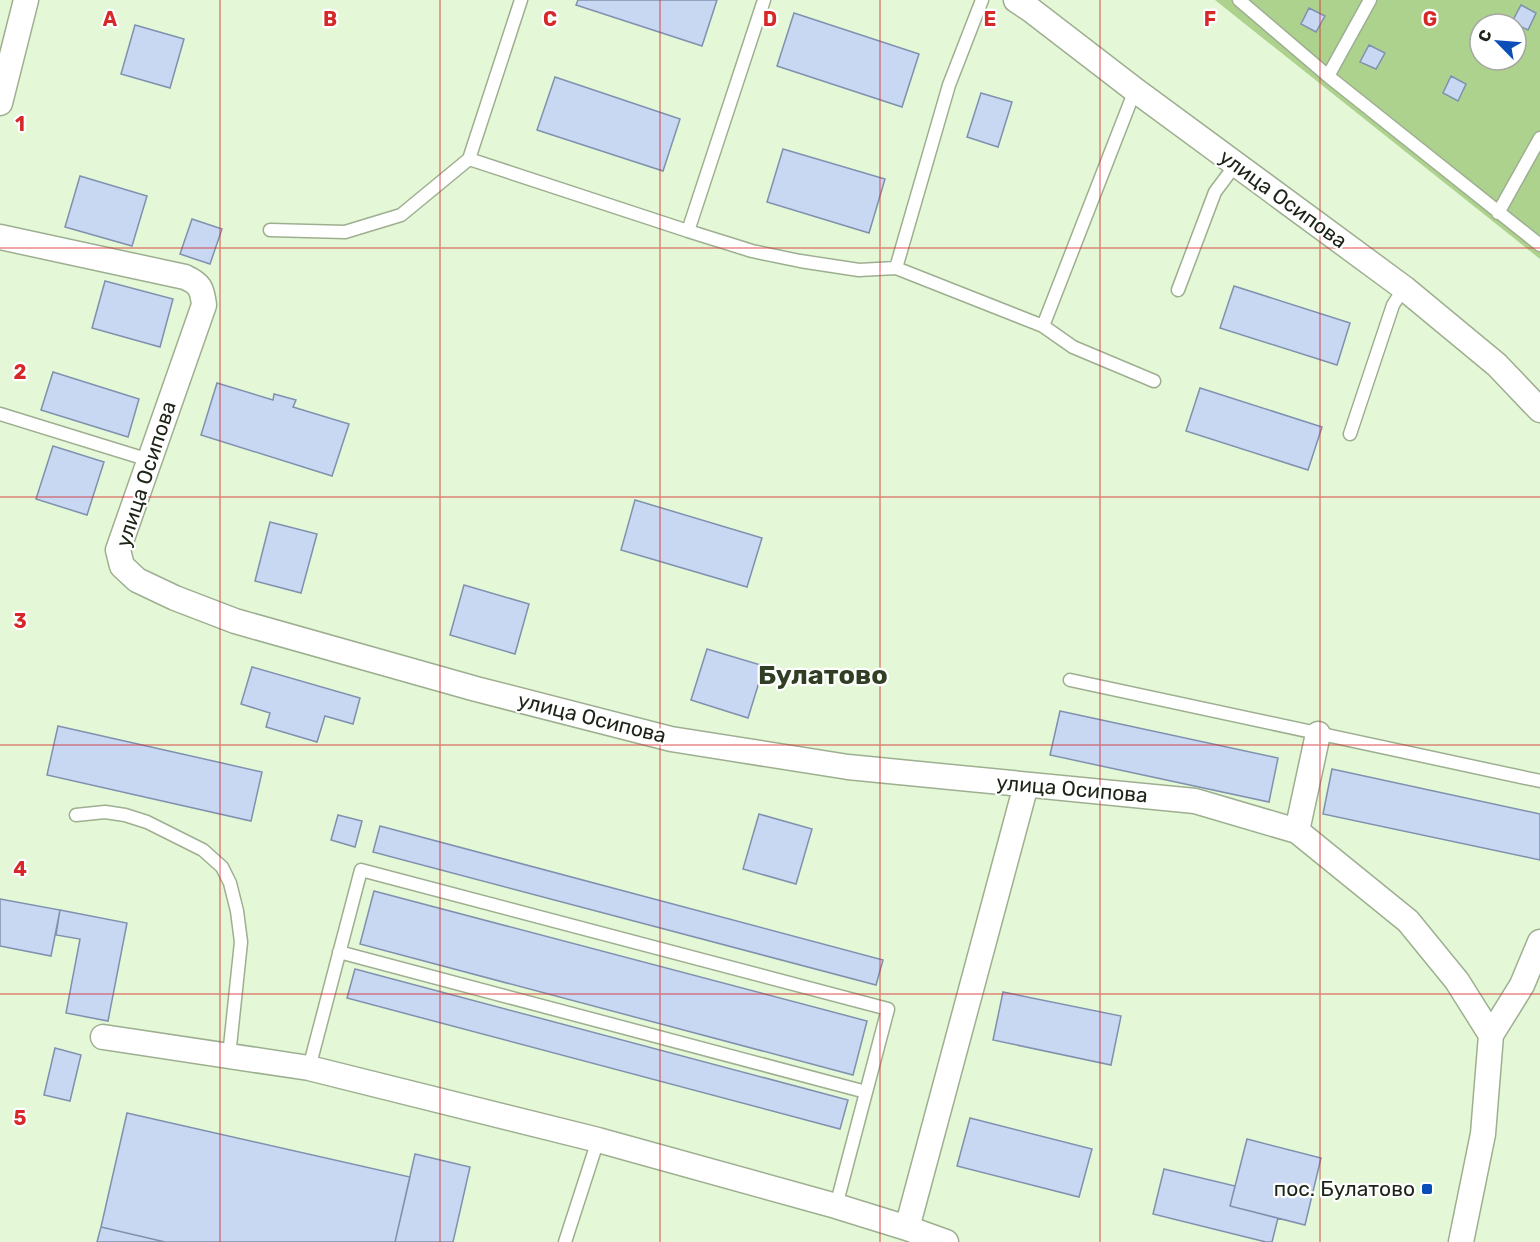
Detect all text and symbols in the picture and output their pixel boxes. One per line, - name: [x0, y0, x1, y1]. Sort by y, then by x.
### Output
- text: A: [103, 7, 118, 31]
- text: B: [323, 7, 337, 31]
- text: C: [543, 7, 557, 31]
- text: D: [763, 7, 777, 31]
- text: E: [984, 7, 996, 31]
- text: F: [1204, 7, 1216, 31]
- text: G: [1423, 7, 1437, 31]
- north arrow: [1468, 12, 1528, 72]
- text: С: [1474, 27, 1496, 45]
- text: 1: [15, 112, 25, 136]
- street label: улица Осипова: [1214, 144, 1352, 253]
- text: 2: [14, 360, 27, 384]
- street label: улица Осипова: [110, 398, 181, 550]
- text: 3: [13, 609, 27, 633]
- district label: Булатово: [758, 659, 888, 691]
- street label: улица Осипова: [515, 687, 669, 748]
- street label: улица Осипова: [995, 769, 1149, 808]
- text: 4: [13, 857, 27, 881]
- text: 5: [14, 1106, 27, 1130]
- place label: пос. Булатово: [1274, 1176, 1415, 1201]
- marker: пос. Булатово: [1420, 1182, 1434, 1196]

